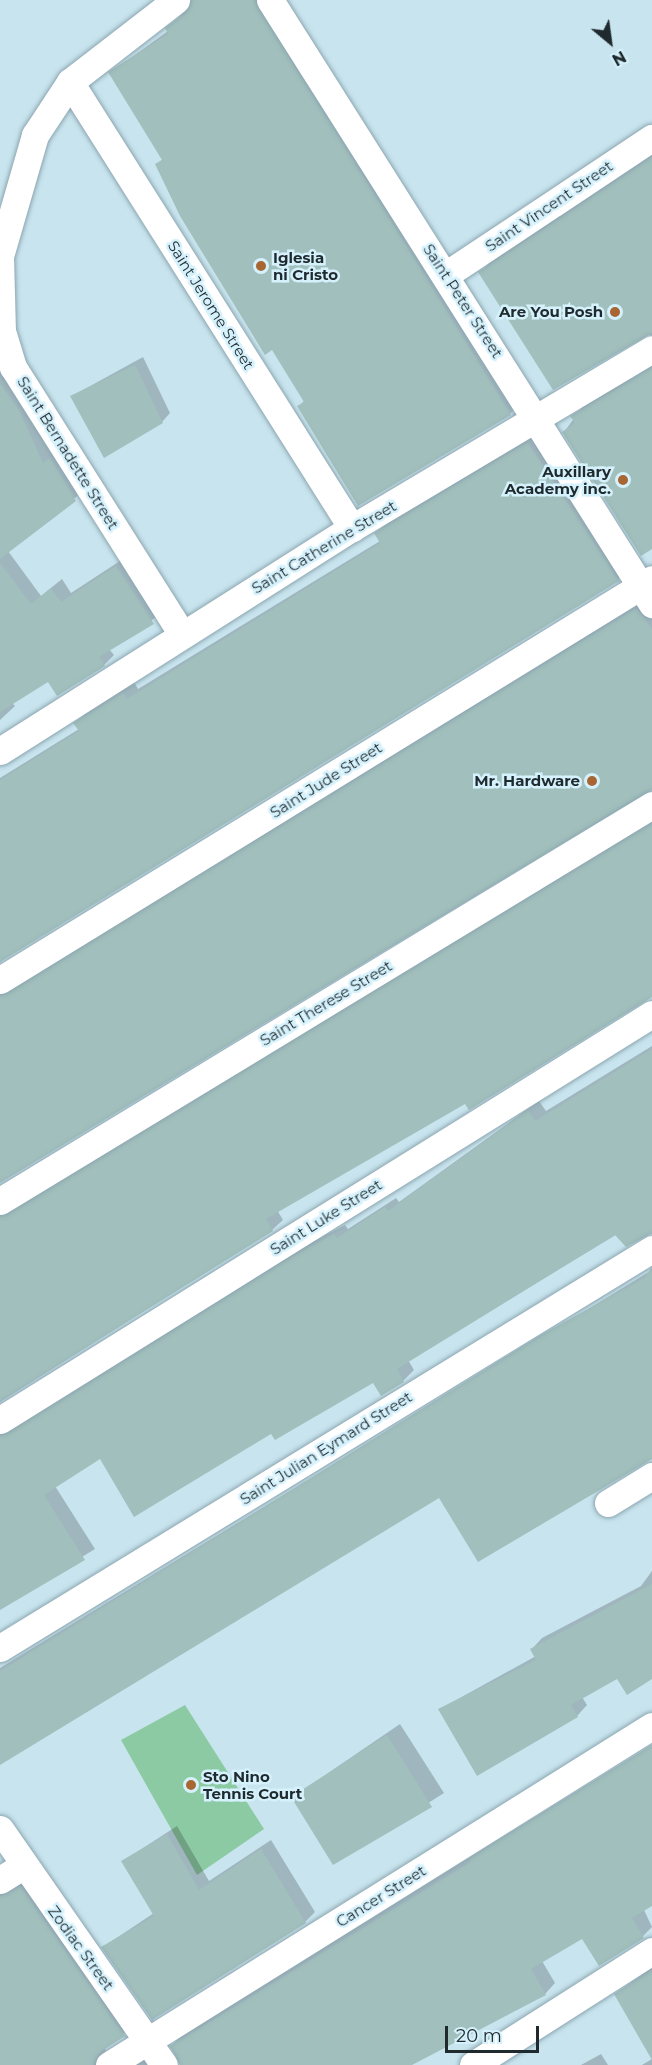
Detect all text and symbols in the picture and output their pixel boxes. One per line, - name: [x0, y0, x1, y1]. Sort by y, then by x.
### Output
- north arrow: [580, 12, 640, 72]
- text: N: [609, 47, 629, 70]
- street label: Saint Vincent Street: [482, 157, 616, 255]
- street label: Saint Jerome Street: [164, 237, 258, 373]
- street label: Saint Peter Street: [419, 241, 507, 361]
- place label: Iglesia ni Cristo: [273, 248, 338, 283]
- marker: Iglesia ni Cristo: [254, 259, 268, 273]
- place label: Are You Posh: [499, 303, 603, 321]
- marker: Are You Posh: [608, 305, 622, 319]
- street label: Saint Bernadette Street: [14, 373, 122, 533]
- place label: Auxillary Academy inc.: [505, 462, 611, 497]
- marker: Auxillary Academy inc.: [616, 473, 630, 487]
- street label: Saint Catherine Street: [249, 497, 399, 597]
- street label: Saint Jude Street: [267, 738, 385, 822]
- place label: Mr. Hardware: [474, 772, 580, 790]
- marker: Mr. Hardware: [585, 774, 599, 788]
- street label: Saint Therese Street: [257, 956, 395, 1050]
- street label: Saint Luke Street: [267, 1175, 385, 1259]
- street label: Saint Julian Eymard Street: [237, 1388, 415, 1508]
- place label: Sto Nino Tennis Court: [203, 1767, 302, 1802]
- marker: Sto Nino Tennis Court: [184, 1778, 198, 1792]
- street label: Cancer Street: [333, 1861, 429, 1931]
- street label: Zodiac Street: [44, 1902, 118, 1994]
- scale bar: [448, 2014, 542, 2052]
- text: 20 m: [456, 2025, 502, 2047]

